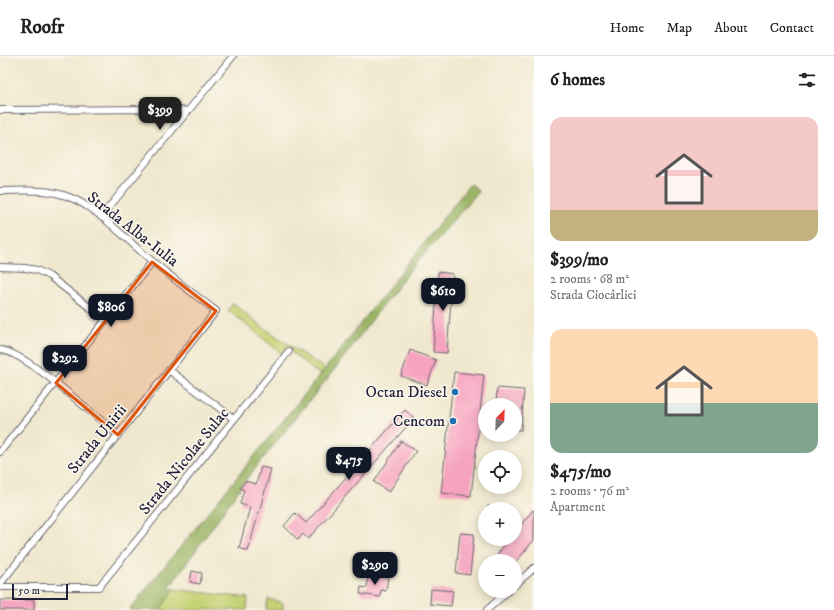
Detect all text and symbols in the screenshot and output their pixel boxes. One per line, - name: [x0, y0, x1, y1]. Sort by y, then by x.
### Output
- text: Roofr: [20, 16, 64, 39]
- text: Home: [610, 19, 644, 37]
- text: Map: [666, 19, 692, 37]
- text: About: [714, 19, 748, 37]
- text: Contact: [770, 19, 814, 37]
- text: 6 homes: [550, 69, 605, 91]
- icon: filters: [796, 69, 818, 91]
- pin: $399: [136, 97, 184, 131]
- text: $399: [148, 102, 172, 118]
- icon: home: [648, 143, 720, 215]
- street label: Strada Alba-Iulia: [83, 187, 183, 271]
- text: $399/mo: [550, 249, 608, 271]
- text: 2 rooms · 68 m²: [550, 271, 629, 287]
- pin: $610: [419, 278, 467, 312]
- text: $610: [430, 283, 456, 299]
- text: Strada Ciocârliei: [550, 287, 636, 303]
- pin: $806: [87, 294, 135, 328]
- text: $806: [97, 299, 125, 315]
- pin: $292: [41, 345, 89, 379]
- text: $292: [52, 350, 78, 366]
- icon: home: [648, 355, 720, 427]
- place label: Octan Diesel: [366, 382, 447, 402]
- marker: Octan Diesel: [450, 387, 460, 397]
- north arrow: [478, 398, 522, 442]
- map controls: [478, 398, 522, 598]
- street label: Strada Unirii: [63, 400, 131, 478]
- street label: Strada Nicolae Sulac: [135, 403, 233, 519]
- place label: Cencom: [393, 411, 445, 431]
- marker: Cencom: [448, 416, 458, 426]
- pin: $475: [325, 447, 373, 481]
- button: locate: [478, 450, 522, 494]
- text: $475: [335, 452, 363, 468]
- text: $475/mo: [550, 461, 611, 483]
- text: 2 rooms · 76 m²: [550, 483, 629, 499]
- text: Apartment: [550, 499, 605, 515]
- button: +: [478, 502, 522, 546]
- pin: $290: [351, 552, 399, 586]
- button: −: [478, 554, 522, 598]
- text: $290: [362, 557, 388, 573]
- scale bar: [12, 582, 68, 601]
- text: 50 m: [18, 584, 40, 598]

